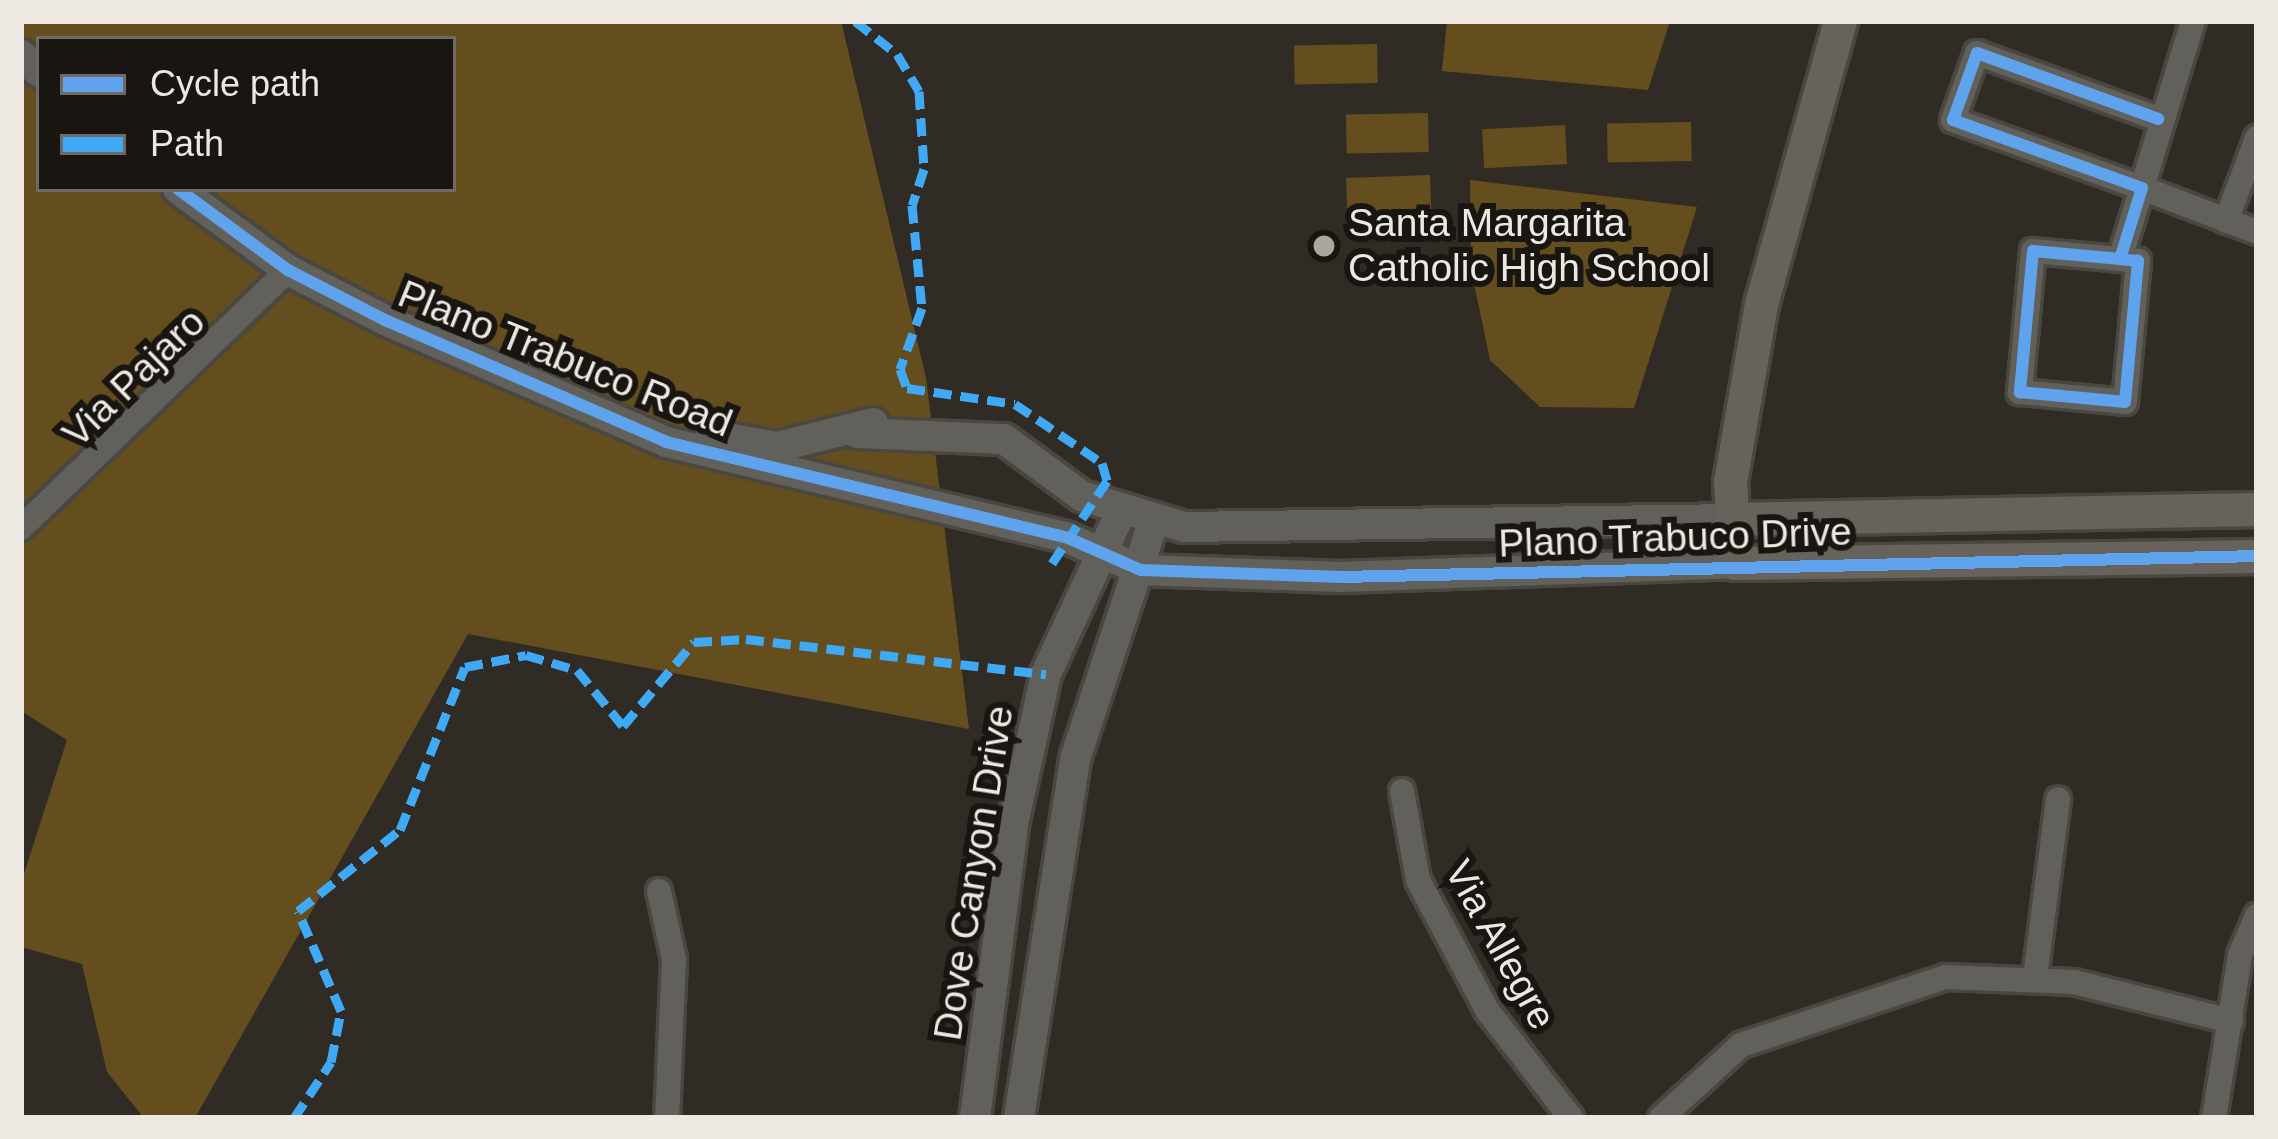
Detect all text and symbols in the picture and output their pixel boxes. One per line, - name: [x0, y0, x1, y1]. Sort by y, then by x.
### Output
- legend: [36, 36, 456, 192]
- text: Cycle path: [150, 63, 320, 104]
- text: Path: [150, 123, 224, 164]
- place label: Santa Margarita Catholic High School: [1348, 201, 1710, 292]
- marker: Santa Margarita Catholic High School: [1311, 233, 1337, 259]
- street label: Plano Trabuco Road: [391, 271, 739, 447]
- street label: Via Pajaro: [53, 299, 215, 457]
- street label: Plano Trabuco Drive: [1497, 508, 1853, 568]
- street label: Dove Canyon Drive: [924, 702, 1024, 1044]
- street label: Via Allegre: [1434, 851, 1566, 1039]

